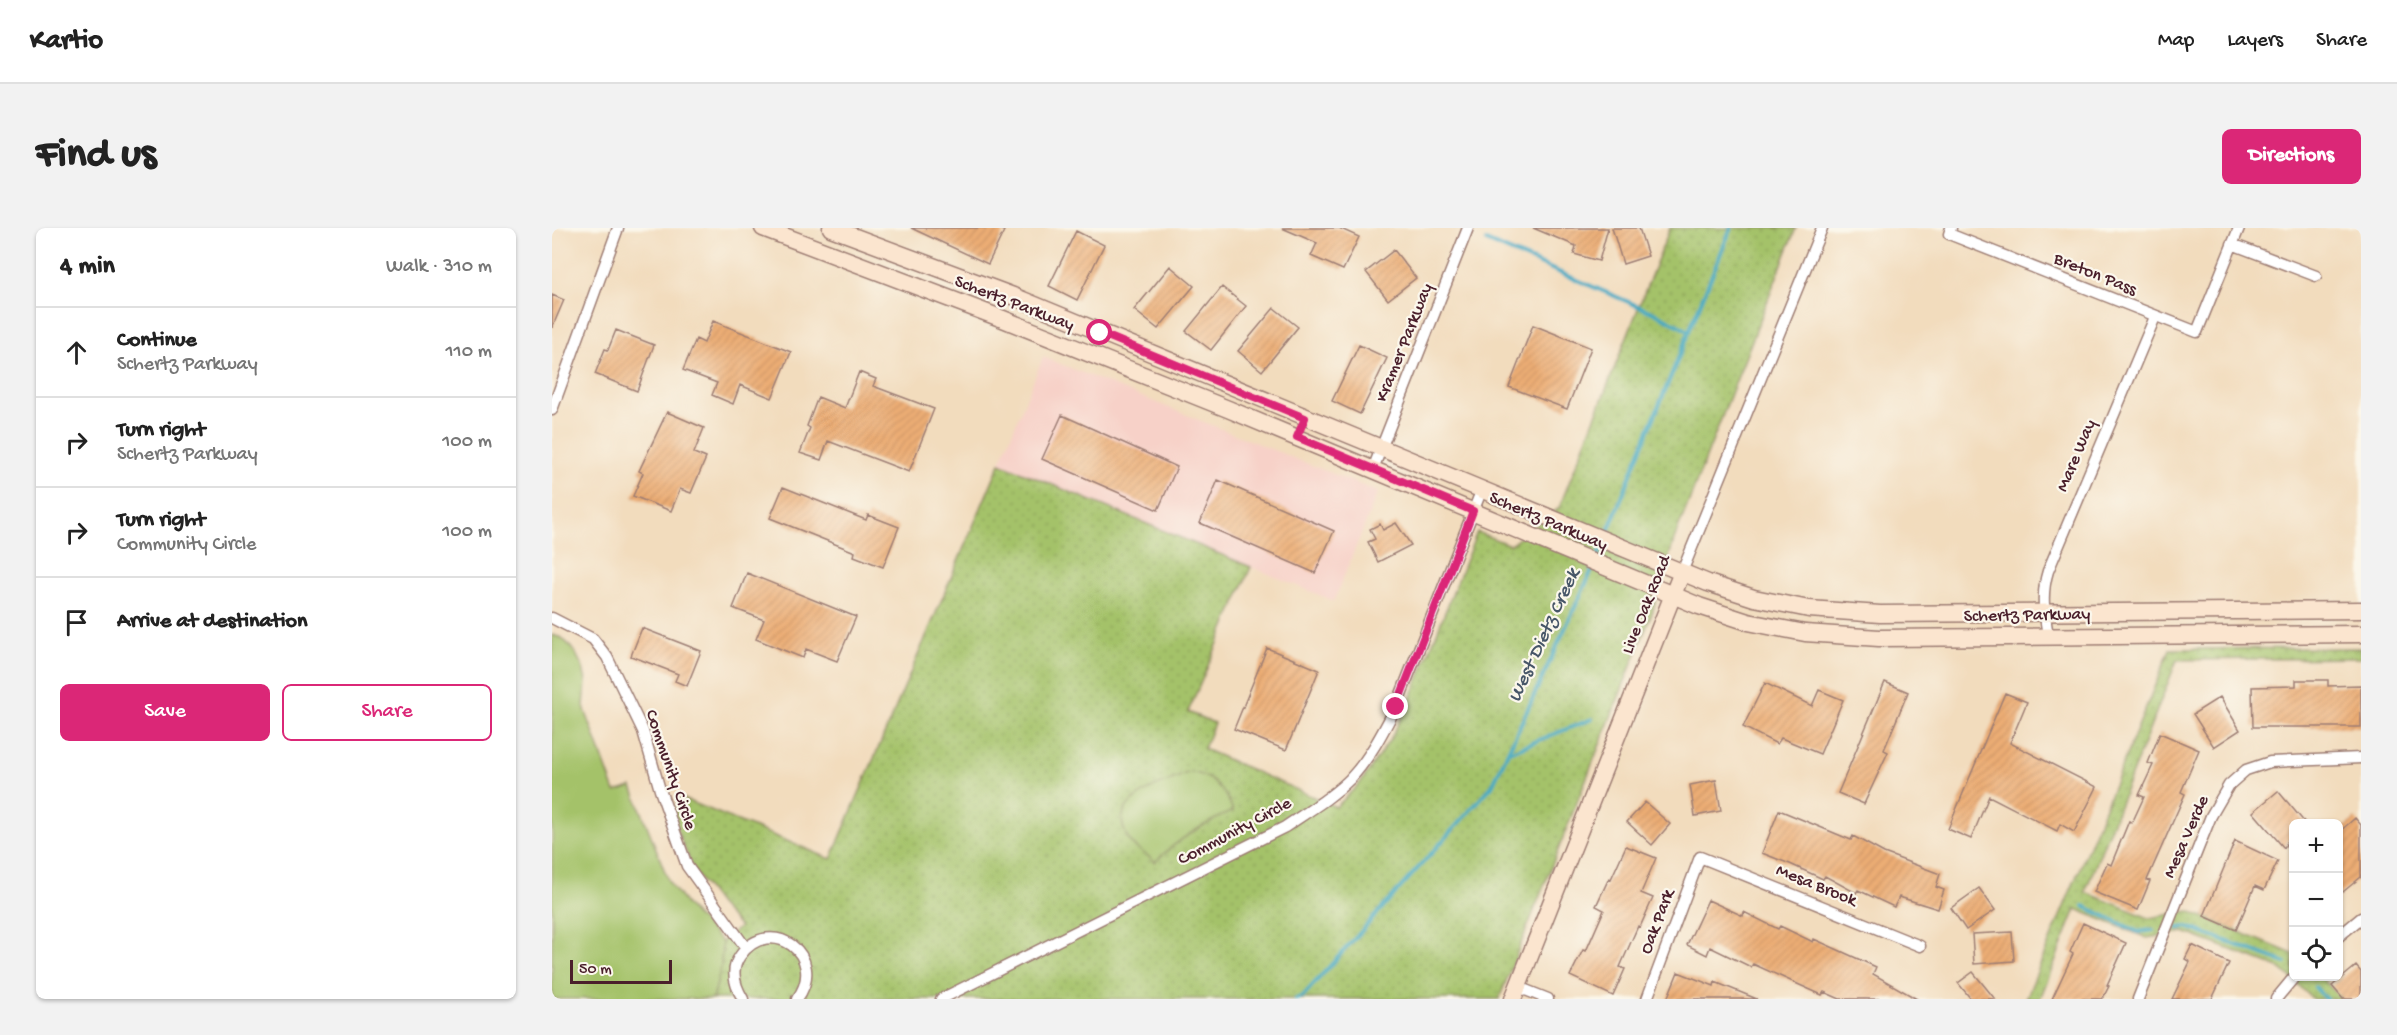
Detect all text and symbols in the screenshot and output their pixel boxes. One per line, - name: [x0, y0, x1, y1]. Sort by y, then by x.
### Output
- text: Kartio: [30, 25, 103, 58]
- text: Map: [2158, 29, 2194, 54]
- text: Layers: [2227, 29, 2283, 54]
- text: Share: [2316, 29, 2367, 54]
- button: Directions: [2222, 129, 2361, 184]
- text: Find us: [36, 132, 156, 181]
- street label: Breton Pass: [2050, 248, 2141, 302]
- text: 4 min: [60, 252, 115, 283]
- text: Walk · 310 m: [386, 256, 492, 279]
- street label: Schertz Parkway: [951, 272, 1077, 337]
- street label: Kramer Parkway: [1372, 280, 1438, 405]
- route start: [1086, 319, 1112, 345]
- text: Continue: [117, 328, 197, 354]
- icon: ahead: [60, 336, 93, 369]
- text: 110 m: [446, 341, 492, 364]
- text: Schertz Parkway: [117, 354, 258, 377]
- street label: Mare Way: [2052, 417, 2102, 495]
- text: Turn right: [117, 418, 205, 444]
- icon: right: [60, 426, 93, 459]
- text: 100 m: [442, 431, 492, 454]
- text: Schertz Parkway: [117, 444, 258, 467]
- street label: Schertz Parkway: [1486, 488, 1610, 556]
- text: Turn right: [117, 508, 205, 534]
- icon: right: [60, 516, 93, 549]
- text: 100 m: [442, 521, 492, 544]
- text: Community Circle: [117, 534, 256, 557]
- street label: Live Oak Road: [1618, 551, 1677, 657]
- water label: West Dietz Creek: [1504, 564, 1587, 706]
- street label: Schertz Parkway: [1964, 604, 2091, 628]
- icon: arrive: [60, 606, 93, 639]
- text: Arrive at destination: [117, 609, 307, 635]
- button: Save: [60, 684, 270, 741]
- button: Share: [282, 684, 492, 741]
- route end: [1382, 693, 1408, 719]
- street label: Community Circle: [640, 707, 701, 833]
- street label: Mesa Verde: [2159, 792, 2215, 882]
- street label: Community Circle: [1175, 793, 1296, 871]
- map controls: [2289, 819, 2343, 981]
- button: +: [2289, 819, 2343, 873]
- street label: Mesa Brook: [1773, 860, 1861, 912]
- button: −: [2289, 873, 2343, 927]
- street label: Oak Park: [1636, 885, 1681, 957]
- button: locate: [2289, 927, 2343, 981]
- scale bar: [570, 957, 672, 984]
- text: 50 m: [579, 961, 612, 980]

